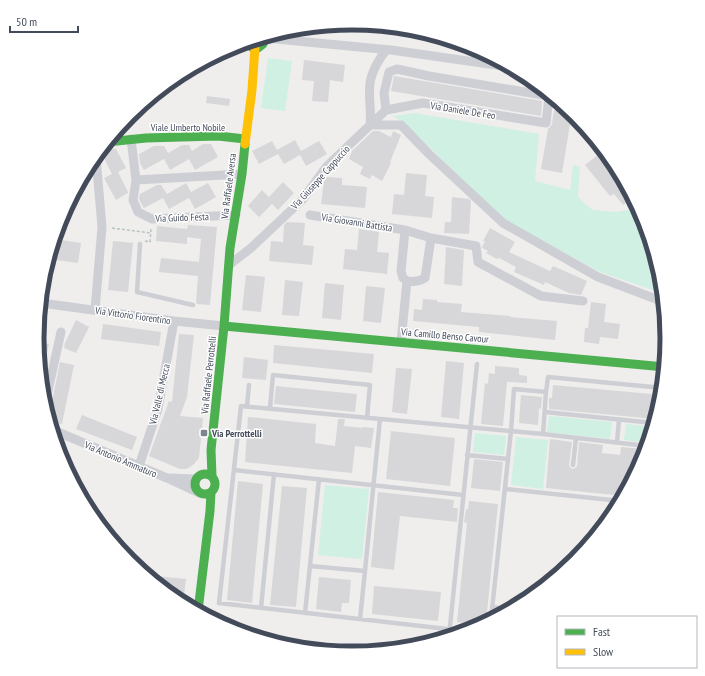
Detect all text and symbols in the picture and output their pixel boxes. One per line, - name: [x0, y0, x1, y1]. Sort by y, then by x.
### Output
- scale bar: [10, 8, 78, 34]
- text: 50 m: [16, 14, 37, 29]
- street label: Via Daniele De Feo: [429, 99, 496, 122]
- street label: Viale Umberto Nobile: [150, 121, 225, 134]
- street label: Via Giuseppe Cappuccio: [288, 143, 353, 213]
- street label: Via Raffaele Aversa: [218, 153, 239, 221]
- street label: Via Guido Festa: [154, 210, 209, 225]
- street label: Via Giovanni Battista: [320, 210, 393, 235]
- street label: Via Vittorio Fiorentino: [93, 304, 172, 327]
- street label: Via Camillo Benso Cavour: [400, 325, 490, 346]
- street label: Via Raffaele Perrottelli: [198, 336, 219, 416]
- street label: Via Valle di Mecca: [146, 363, 173, 427]
- place label: Via Perrottelli: [211, 427, 262, 440]
- marker: Via Perrottelli: [199, 428, 209, 438]
- street label: Via Antonio Ammaturo: [82, 438, 159, 481]
- legend: [557, 616, 697, 668]
- text: Fast: [593, 624, 611, 639]
- text: Slow: [593, 644, 614, 659]

